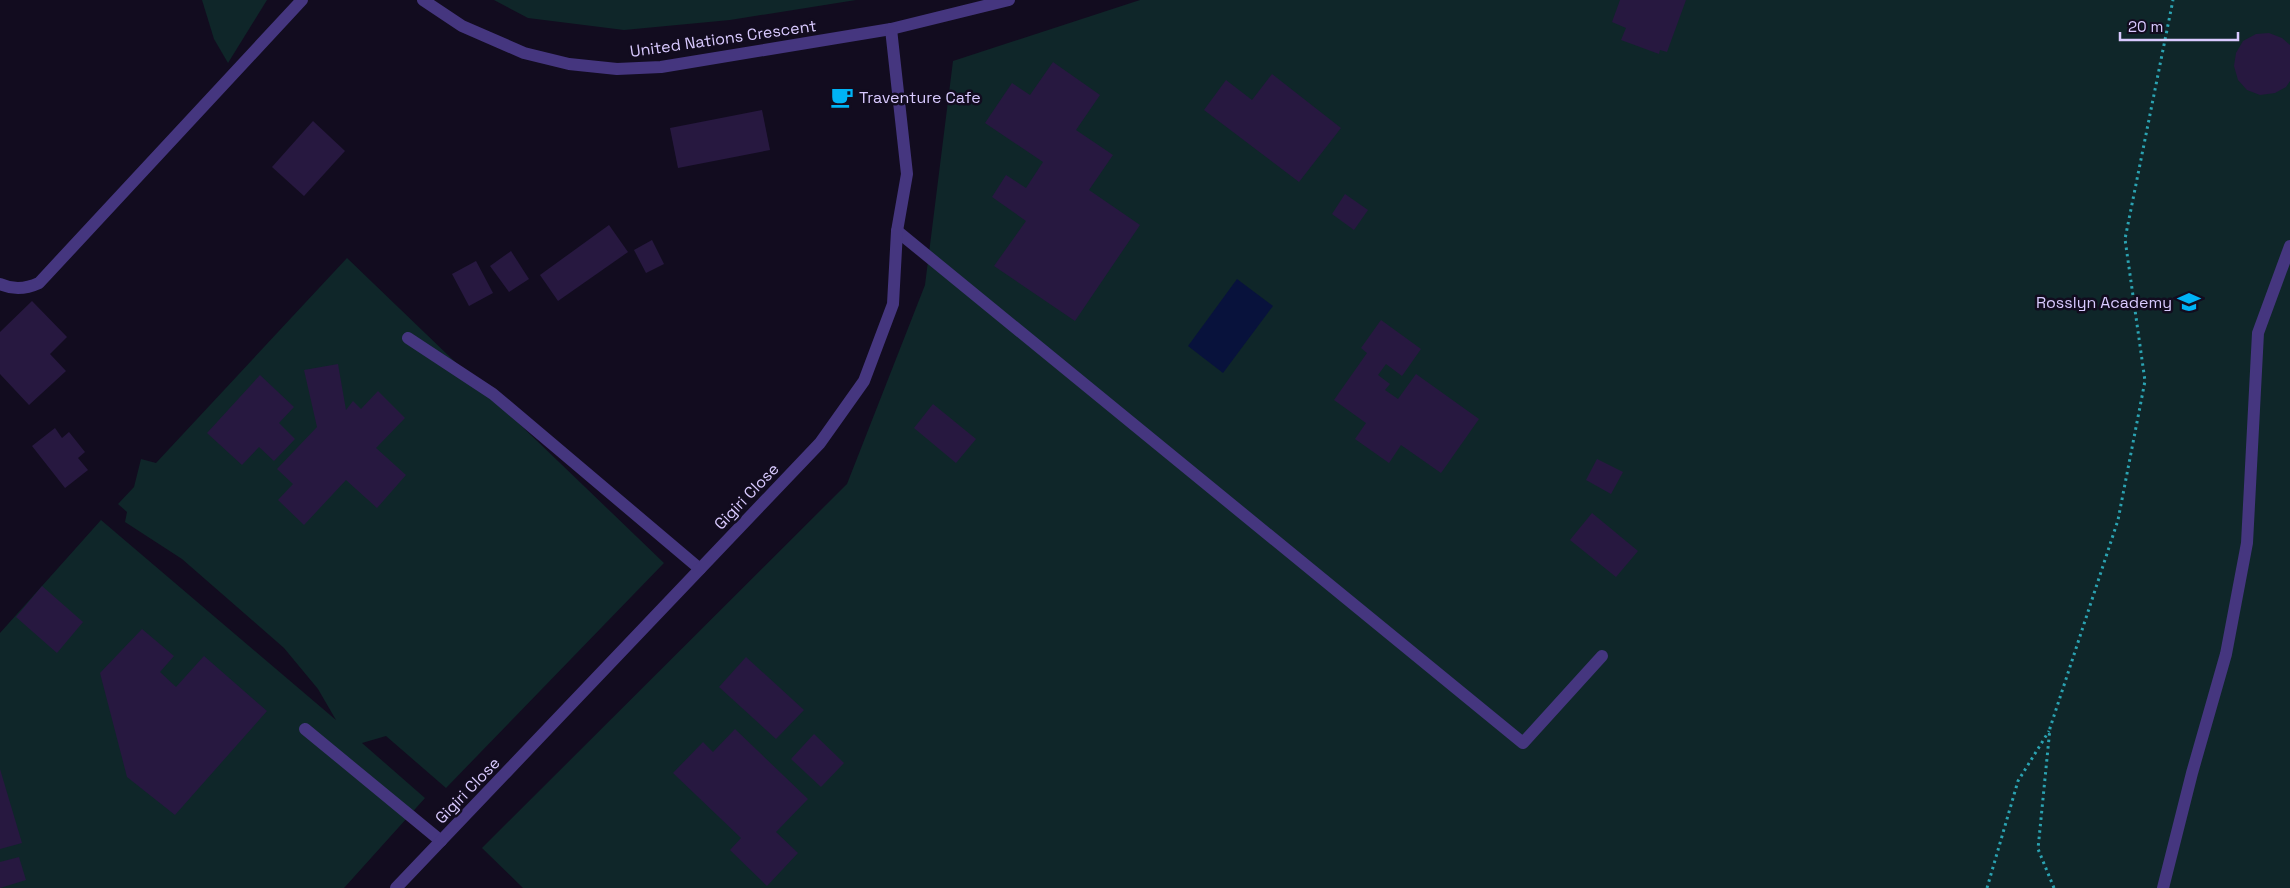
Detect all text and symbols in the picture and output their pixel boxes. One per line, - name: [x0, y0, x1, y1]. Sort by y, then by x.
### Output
- scale bar: [2120, 10, 2238, 42]
- street label: United Nations Crescent: [628, 15, 818, 62]
- text: 20 m: [2128, 17, 2163, 36]
- cafe icon: Traventure Cafe: [829, 84, 855, 110]
- place label: Traventure Cafe: [859, 87, 981, 108]
- school or university icon: Rosslyn Academy: [2176, 289, 2202, 315]
- place label: Rosslyn Academy: [2036, 292, 2172, 313]
- street label: Gigiri Close: [709, 459, 783, 534]
- street label: Gigiri Close: [430, 753, 504, 828]

